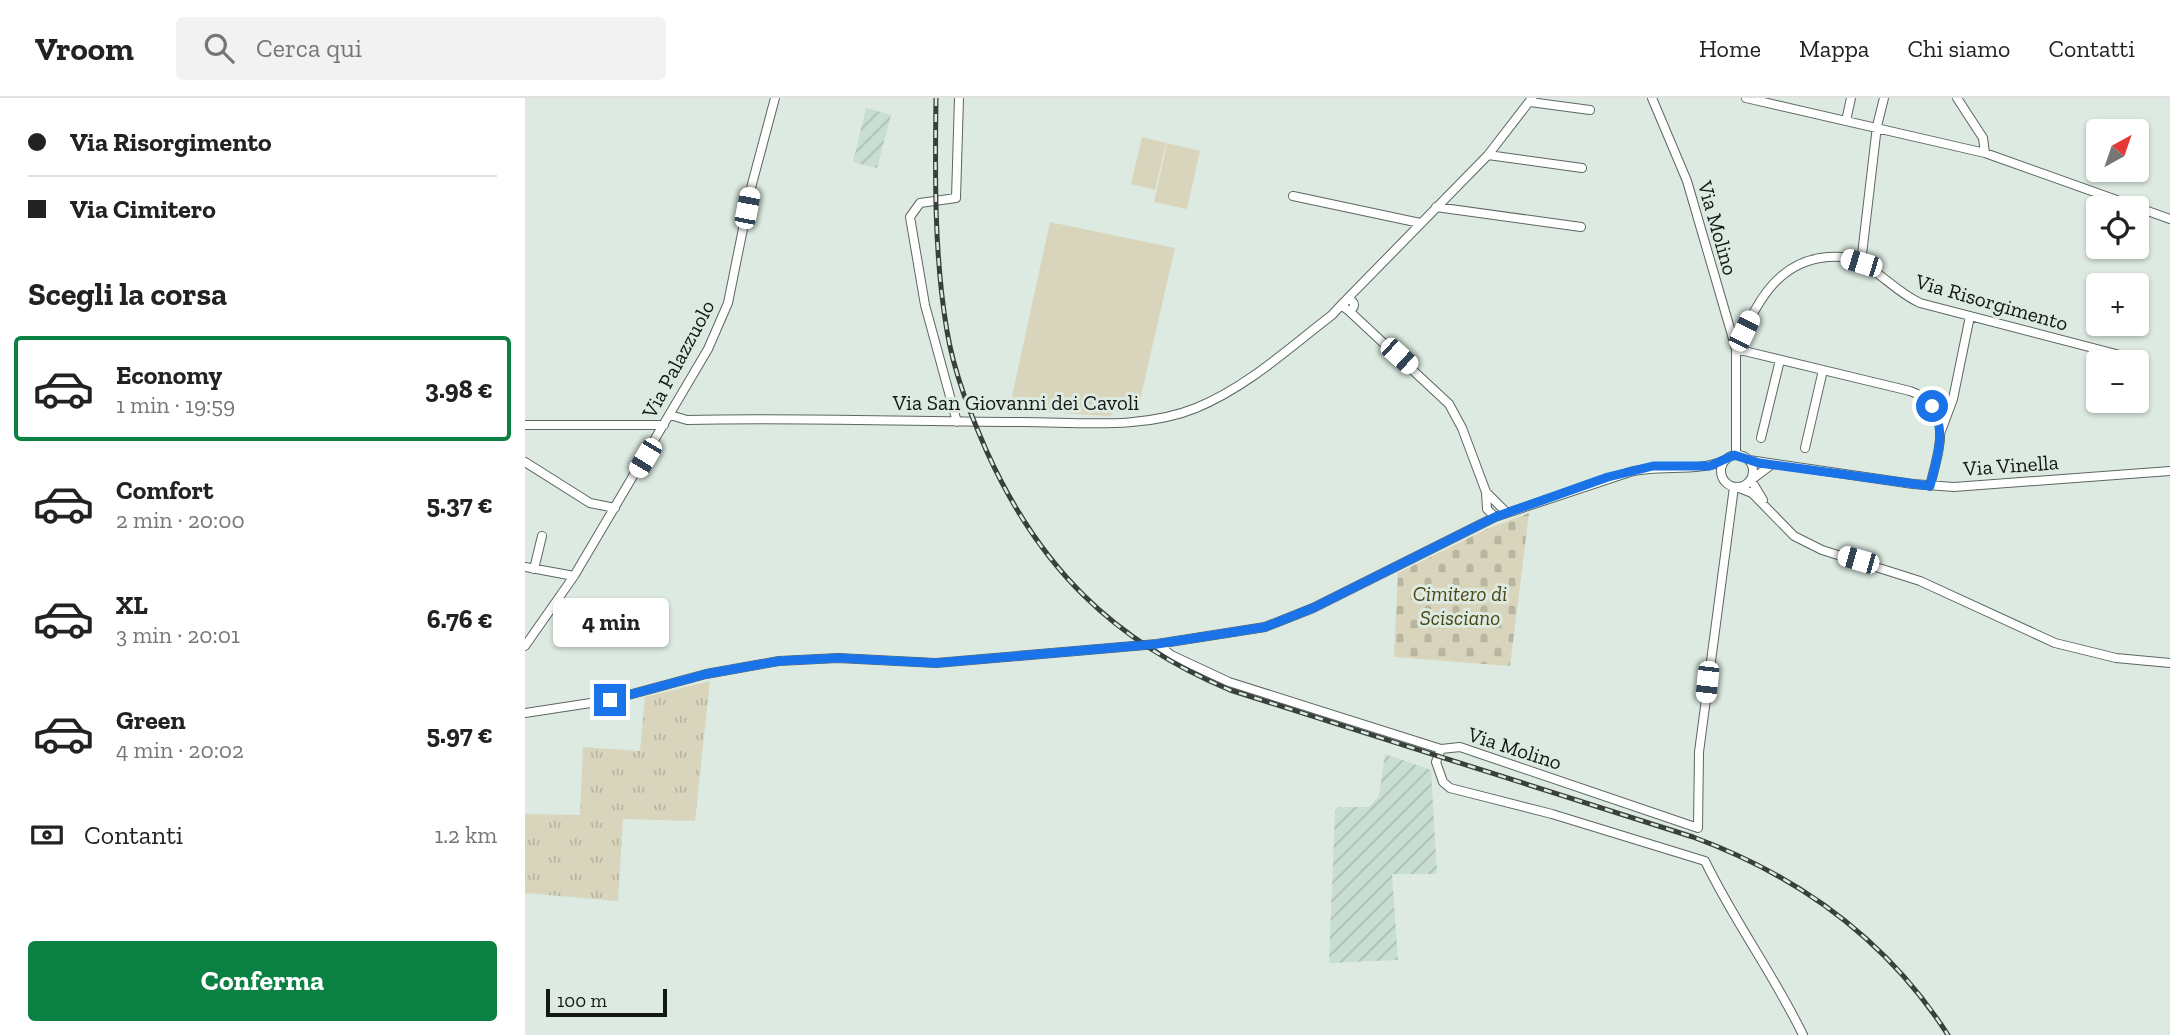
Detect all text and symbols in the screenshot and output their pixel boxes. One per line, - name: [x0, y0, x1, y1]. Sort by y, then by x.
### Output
- search box: [176, 17, 666, 80]
- text: Vroom: [35, 29, 134, 68]
- icon: search: [200, 29, 238, 67]
- text: Cerca qui: [256, 32, 362, 64]
- text: Home: [1699, 34, 1761, 63]
- text: Mappa: [1799, 34, 1869, 63]
- text: Chi siamo: [1907, 34, 2010, 63]
- text: Contatti: [2048, 34, 2135, 63]
- north arrow: [2086, 119, 2149, 182]
- map controls: [2086, 119, 2149, 413]
- text: Via Risorgimento: [70, 126, 272, 158]
- street label: Via Molino: [1692, 177, 1743, 278]
- car: [733, 185, 762, 231]
- text: Via Cimitero: [70, 193, 216, 225]
- button: locate: [2086, 196, 2149, 259]
- car: [1838, 247, 1885, 279]
- street label: Via Risorgimento: [1912, 268, 2071, 336]
- button: +: [2086, 273, 2149, 336]
- text: Scegli la corsa: [28, 275, 227, 313]
- street label: Via Palazzuolo: [636, 296, 720, 423]
- car: [1726, 308, 1763, 354]
- car: [1377, 334, 1422, 378]
- button: −: [2086, 350, 2149, 413]
- icon: car: [32, 357, 95, 420]
- text: Economy: [116, 359, 222, 391]
- text: 3.98 €: [425, 373, 493, 405]
- street label: Via San Giovanni dei Cavoli: [892, 390, 1139, 415]
- route start: [1916, 390, 1948, 422]
- text: 1 min · 19:59: [116, 391, 235, 419]
- car: [626, 435, 665, 481]
- street label: Via Vinella: [1961, 449, 2060, 481]
- icon: car: [32, 472, 95, 535]
- text: Comfort: [116, 474, 213, 506]
- text: 5.37 €: [427, 488, 493, 520]
- text: 2 min · 20:00: [116, 506, 245, 534]
- car: [1835, 544, 1882, 576]
- park label: Cimitero di Scisciano: [1413, 581, 1507, 630]
- icon: car: [32, 587, 95, 650]
- text: XL: [116, 589, 148, 621]
- callout: 4 min: [552, 598, 668, 648]
- text: 6.76 €: [427, 603, 493, 635]
- text: 4 min: [582, 608, 640, 636]
- text: 3 min · 20:01: [116, 621, 240, 649]
- car: [1695, 660, 1720, 704]
- route end: [594, 684, 626, 716]
- icon: car: [32, 702, 95, 765]
- text: Green: [116, 704, 186, 736]
- text: 5.97 €: [426, 718, 493, 750]
- street label: Via Molino: [1464, 721, 1565, 775]
- text: 4 min · 20:02: [116, 736, 244, 764]
- icon: cash: [28, 816, 66, 854]
- text: Contanti: [84, 819, 183, 851]
- text: 1.2 km: [434, 821, 497, 849]
- button: Conferma: [28, 941, 497, 1021]
- scale bar: [546, 986, 667, 1018]
- text: 100 m: [557, 989, 607, 1012]

